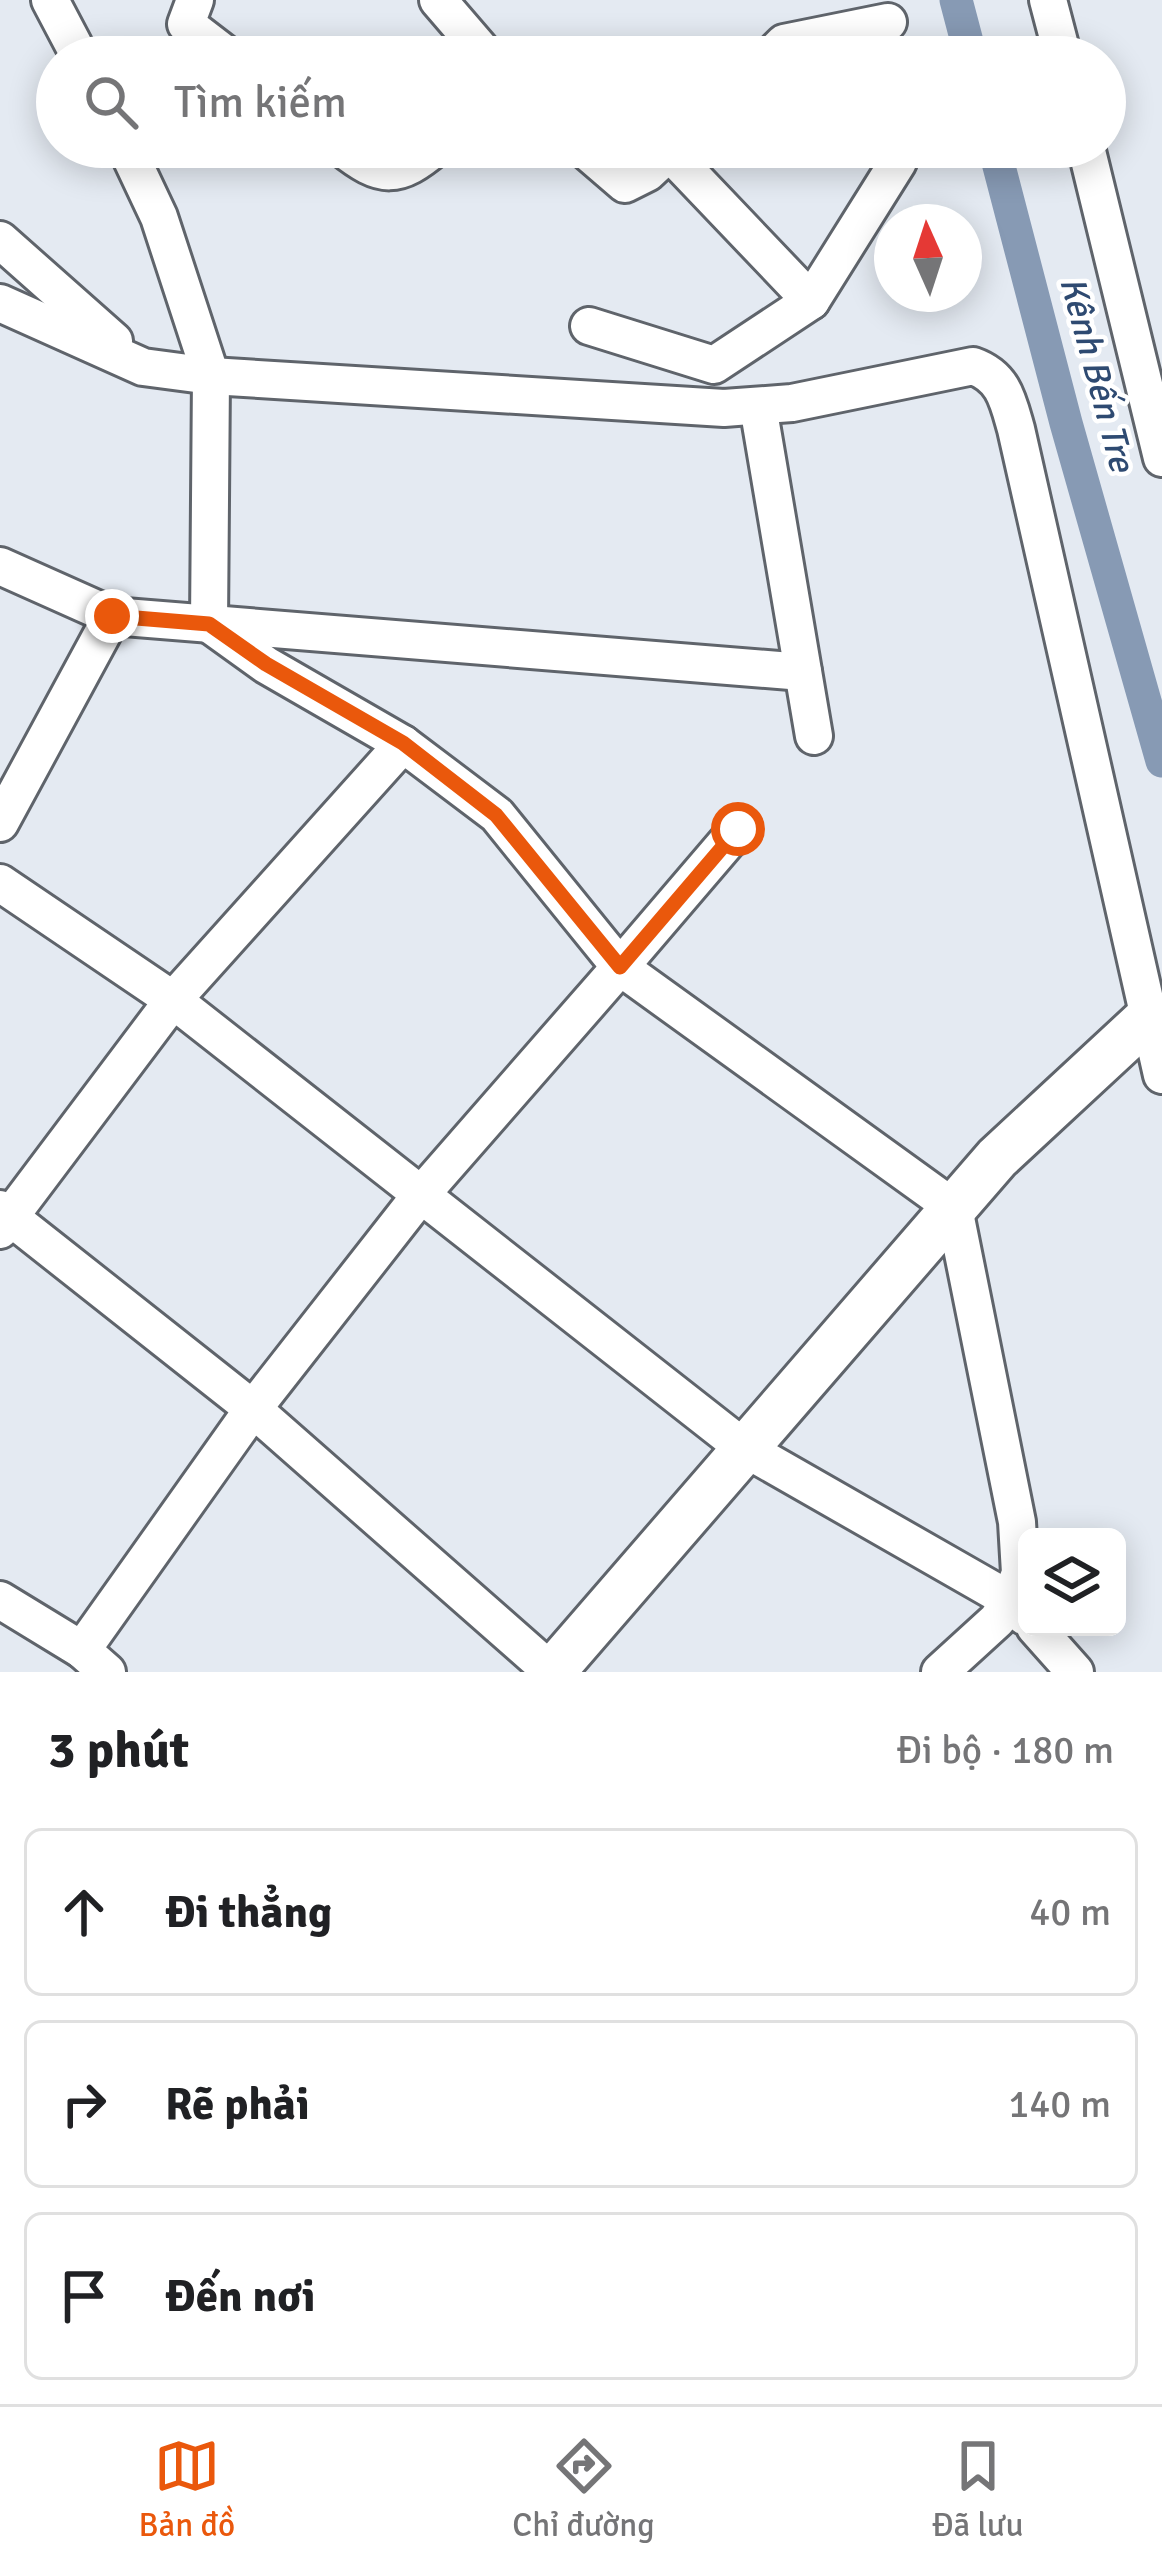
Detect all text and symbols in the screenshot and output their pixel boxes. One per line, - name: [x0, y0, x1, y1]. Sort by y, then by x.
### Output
- search box: [36, 36, 1126, 168]
- icon: search: [78, 69, 144, 135]
- text: Tìm kiếm: [174, 75, 347, 130]
- north arrow: [874, 204, 982, 312]
- water label: Kênh Bến Tre: [1049, 272, 1145, 478]
- route end: [85, 589, 139, 643]
- route start: [711, 802, 765, 856]
- map controls: [1018, 1528, 1126, 1636]
- button: layers: [1018, 1528, 1126, 1636]
- text: 3 phút: [48, 1719, 189, 1782]
- text: Đi bộ · 180 m: [896, 1726, 1114, 1774]
- icon: ahead: [51, 1879, 117, 1945]
- text: Đi thẳng: [165, 1885, 332, 1940]
- text: 40 m: [1029, 1888, 1111, 1936]
- icon: right: [51, 2071, 117, 2137]
- text: Rẽ phải: [165, 2077, 310, 2132]
- text: 140 m: [1008, 2080, 1111, 2128]
- icon: arrive: [51, 2263, 117, 2329]
- text: Đến nơi: [165, 2269, 315, 2324]
- tab: Bản đồ: [139, 2433, 235, 2546]
- tab: Chỉ đường: [512, 2433, 655, 2546]
- tab: Đã lưu: [932, 2433, 1023, 2546]

